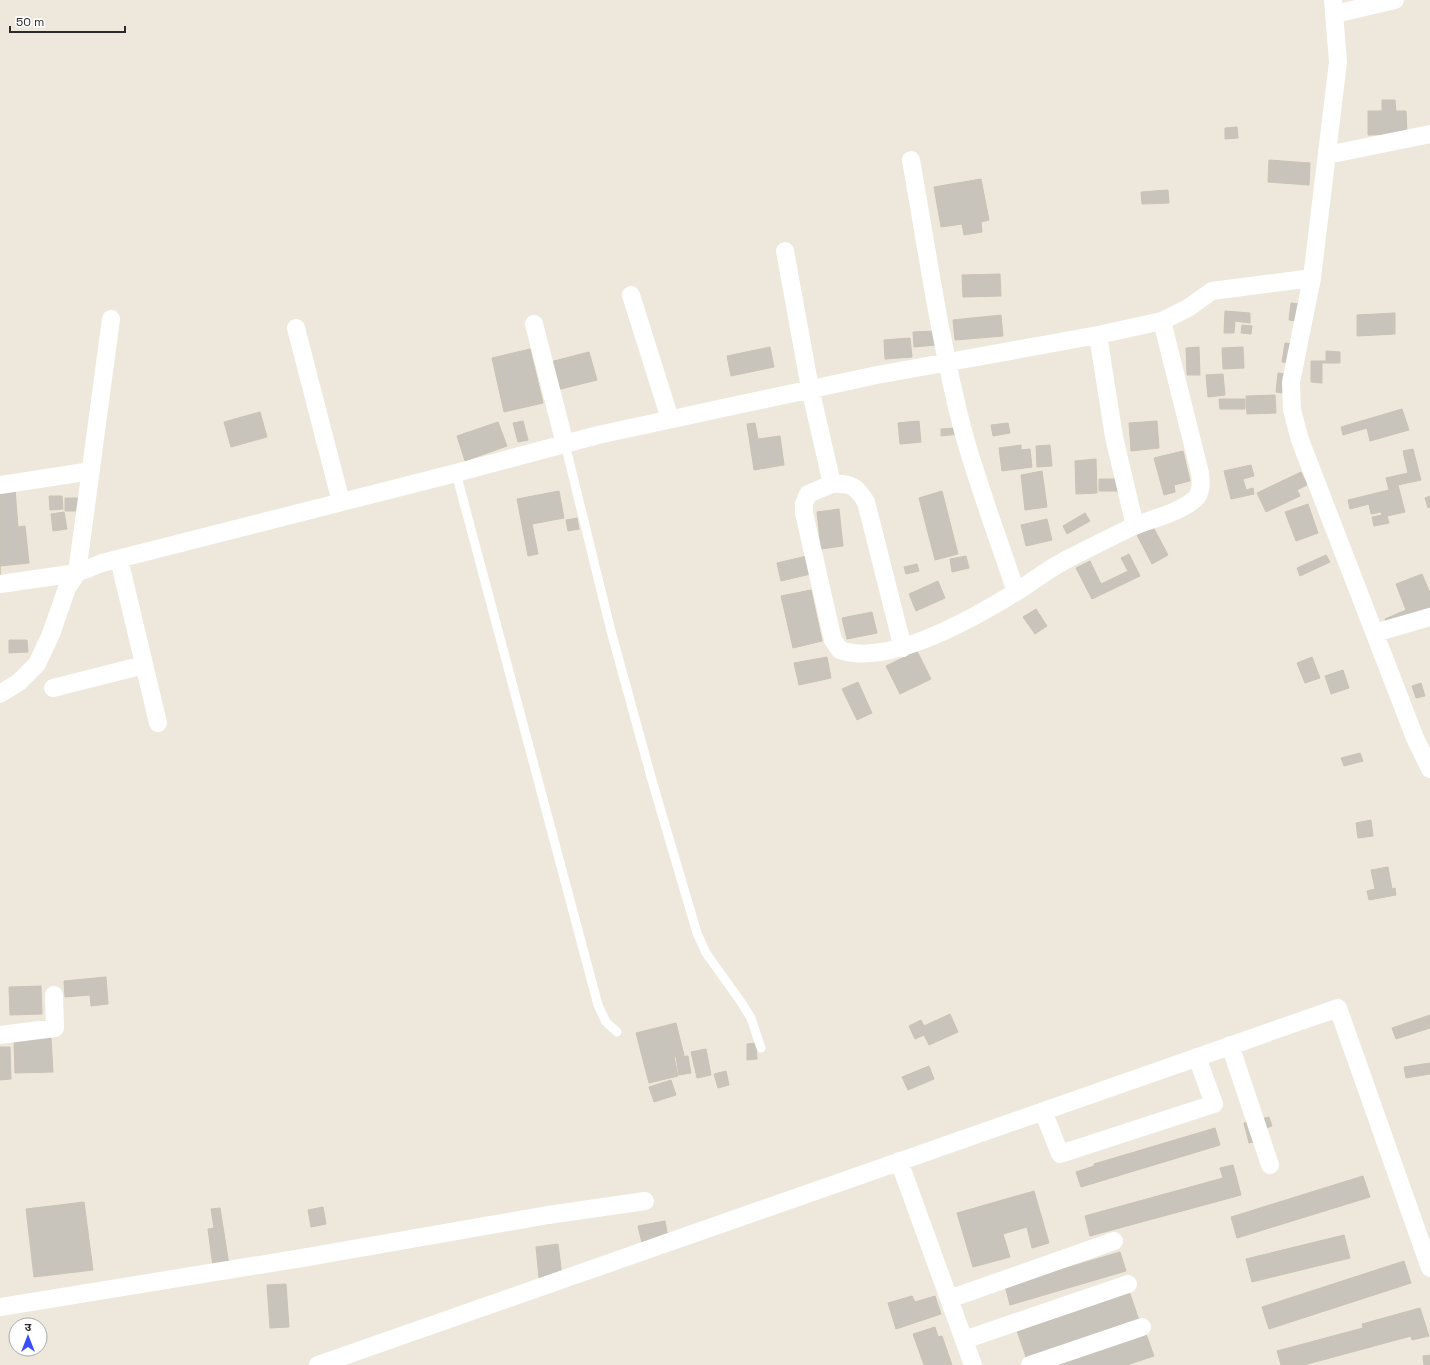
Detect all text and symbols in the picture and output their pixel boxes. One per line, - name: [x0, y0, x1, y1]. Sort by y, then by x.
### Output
- scale bar: [10, 8, 125, 34]
- text: 50 m: [16, 14, 44, 30]
- north arrow: [8, 1317, 48, 1357]
- text: उ: [25, 1320, 32, 1334]

